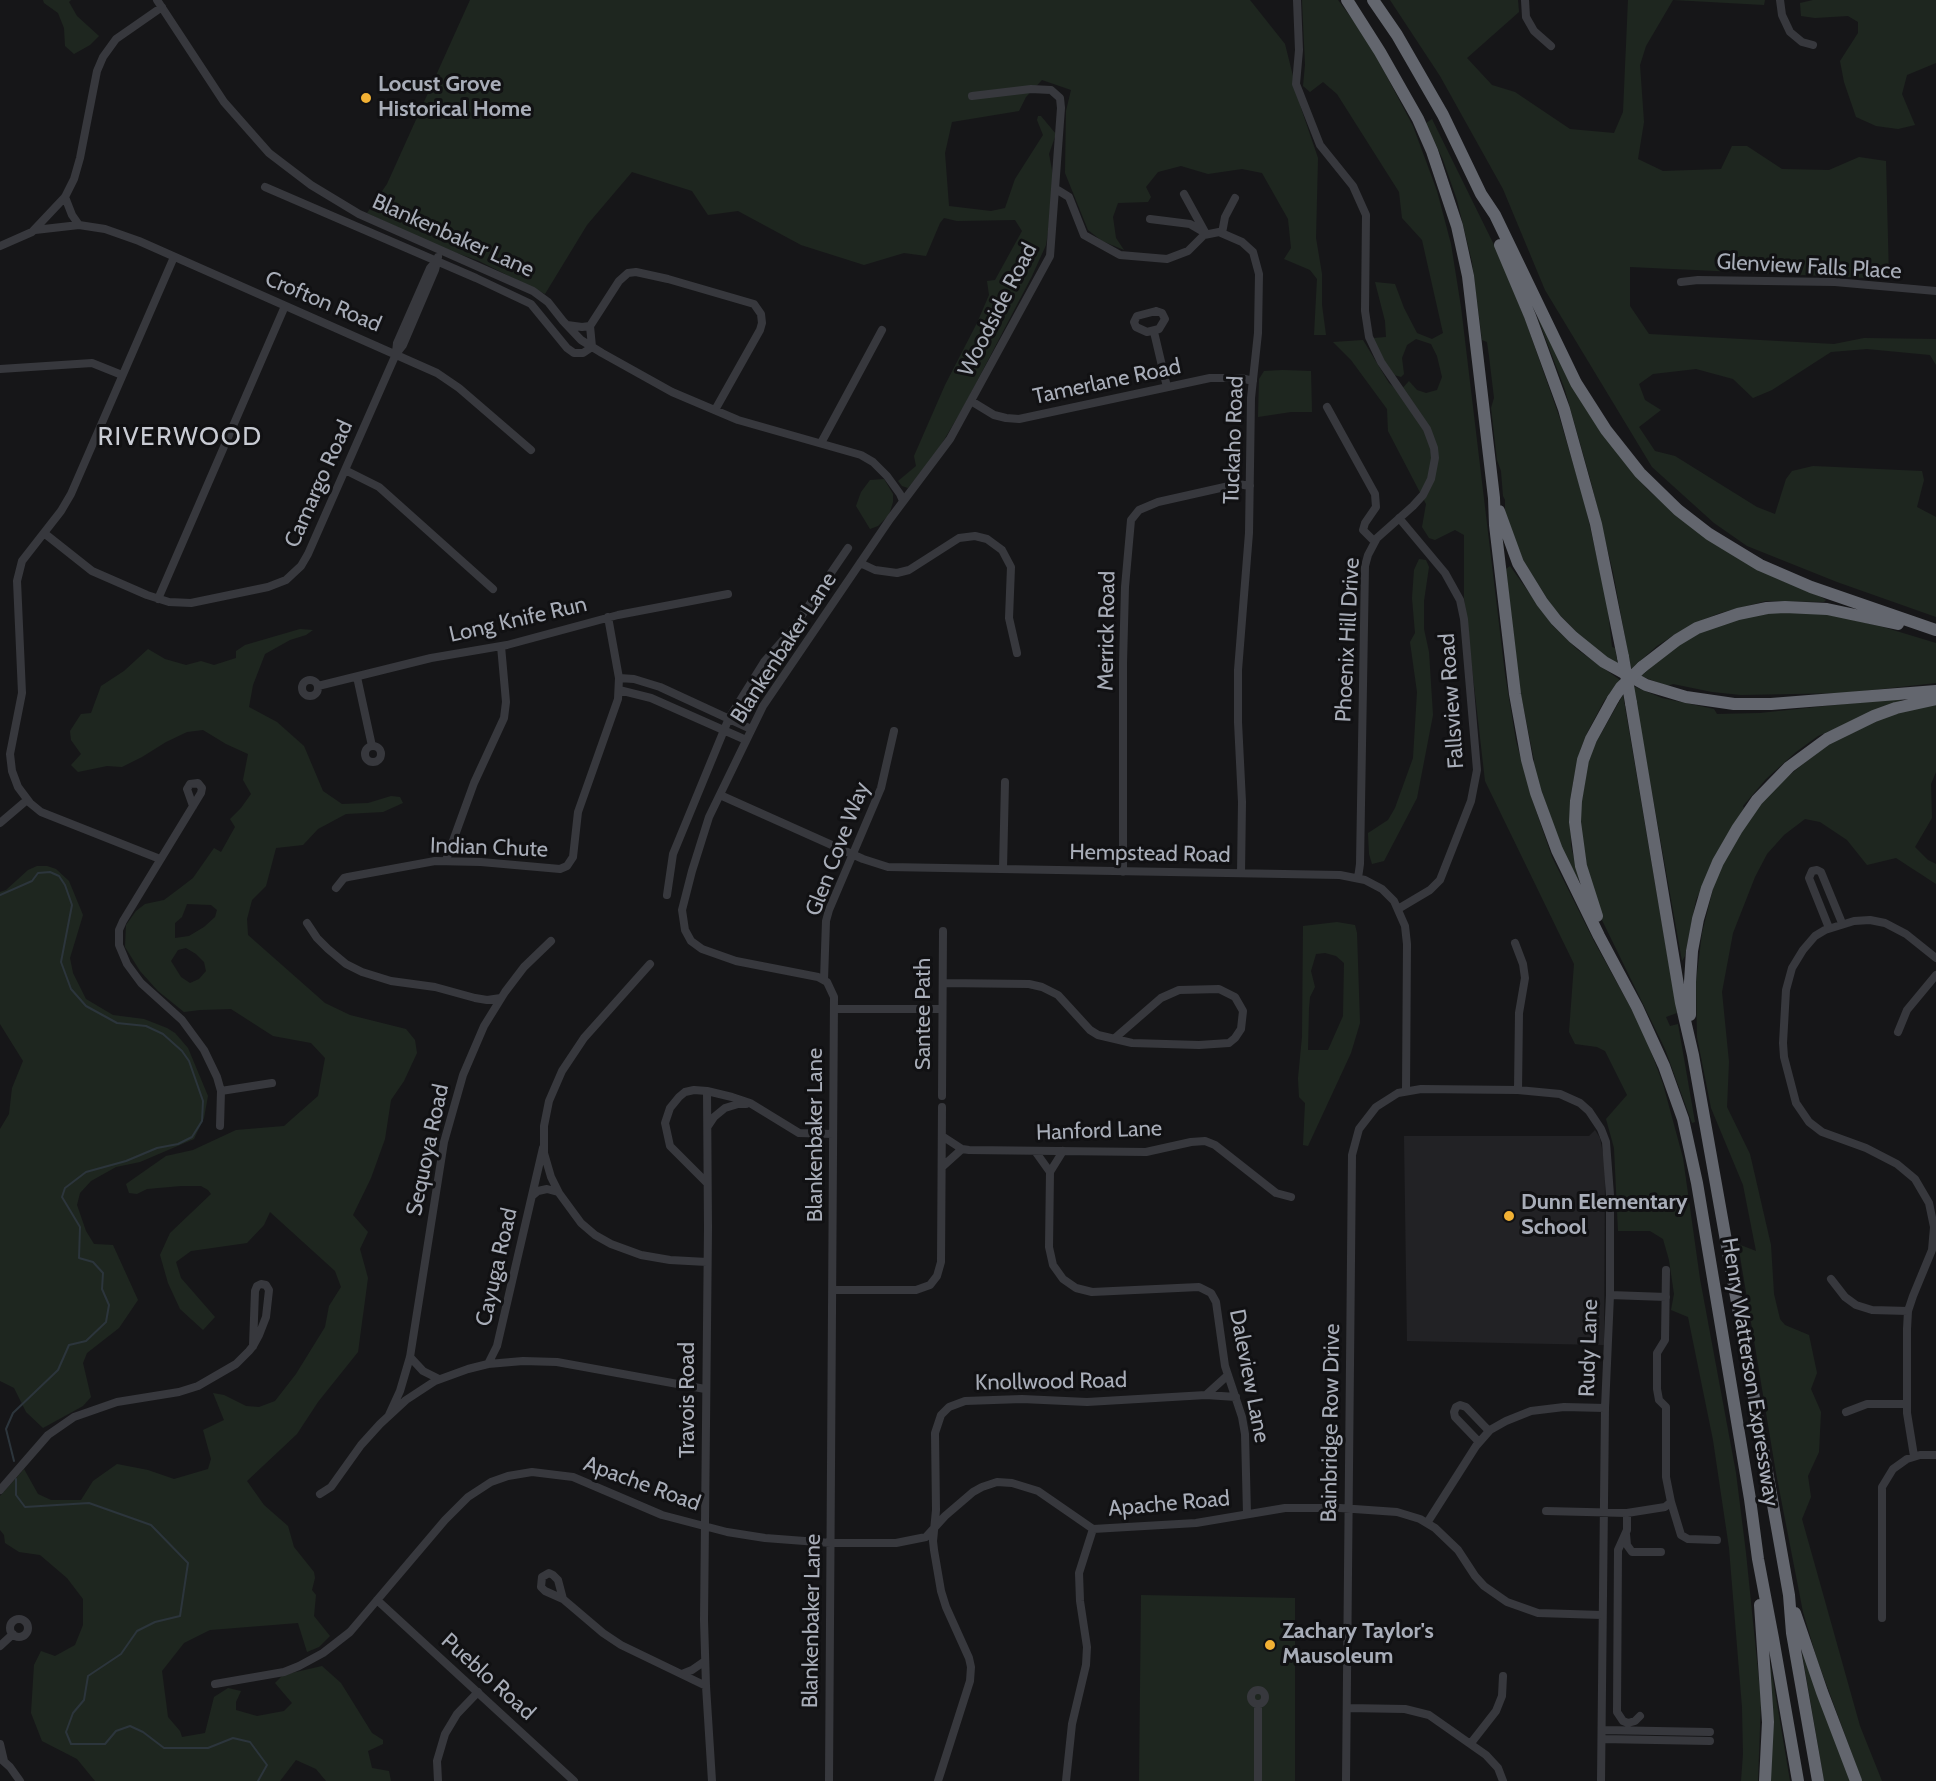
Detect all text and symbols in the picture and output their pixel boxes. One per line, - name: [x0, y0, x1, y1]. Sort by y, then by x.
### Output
- place label: Locust Grove Historical Home: [378, 72, 532, 124]
- marker: Locust Grove Historical Home: [359, 91, 373, 105]
- street label: Blankenbaker Lane: [368, 188, 538, 284]
- street label: Woodside Road: [953, 239, 1043, 381]
- street label: Glenview Falls Place: [1716, 249, 1902, 285]
- street label: Crofton Road: [261, 266, 385, 338]
- street label: Tamerlane Road: [1031, 353, 1183, 411]
- street label: Tuckaho Road: [1219, 375, 1249, 505]
- street label: Camargo Road: [279, 416, 359, 552]
- district label: RIVERWOOD: [97, 421, 263, 453]
- street label: Phoenix Hill Drive: [1331, 557, 1365, 723]
- street label: Blankenbaker Lane: [725, 568, 843, 728]
- street label: Merrick Road: [1093, 571, 1121, 691]
- street label: Long Knife Run: [447, 591, 589, 649]
- street label: Fallsview Road: [1434, 632, 1470, 770]
- street label: Glen Cove Way: [800, 778, 876, 920]
- street label: Indian Chute: [430, 833, 548, 863]
- street label: Hempstead Road: [1069, 839, 1231, 869]
- street label: Santee Path: [911, 958, 937, 1070]
- street label: Blankenbaker Lane: [803, 1048, 829, 1222]
- street label: Sequoya Road: [401, 1082, 455, 1218]
- street label: Hanford Lane: [1035, 1116, 1163, 1146]
- place label: Dunn Elementary School: [1521, 1190, 1688, 1242]
- street label: Cayuga Road: [471, 1205, 523, 1329]
- marker: Dunn Elementary School: [1502, 1209, 1516, 1223]
- street label: Henry Watterson Expressway: [1716, 1236, 1784, 1508]
- street label: Rudy Lane: [1574, 1299, 1604, 1397]
- street label: Daleview Lane: [1223, 1307, 1275, 1445]
- street label: Bainbridge Row Drive: [1316, 1323, 1346, 1523]
- street label: Travois Road: [675, 1342, 701, 1458]
- street label: Knollwood Road: [975, 1367, 1127, 1397]
- street label: Apache Road: [580, 1451, 704, 1517]
- street label: Apache Road: [1107, 1486, 1231, 1522]
- street label: Blankenbaker Lane: [797, 1534, 827, 1708]
- place label: Zachary Taylor's Mausoleum: [1282, 1619, 1434, 1670]
- street label: Pueblo Road: [436, 1628, 540, 1726]
- marker: Zachary Taylor's Mausoleum: [1263, 1638, 1277, 1652]

